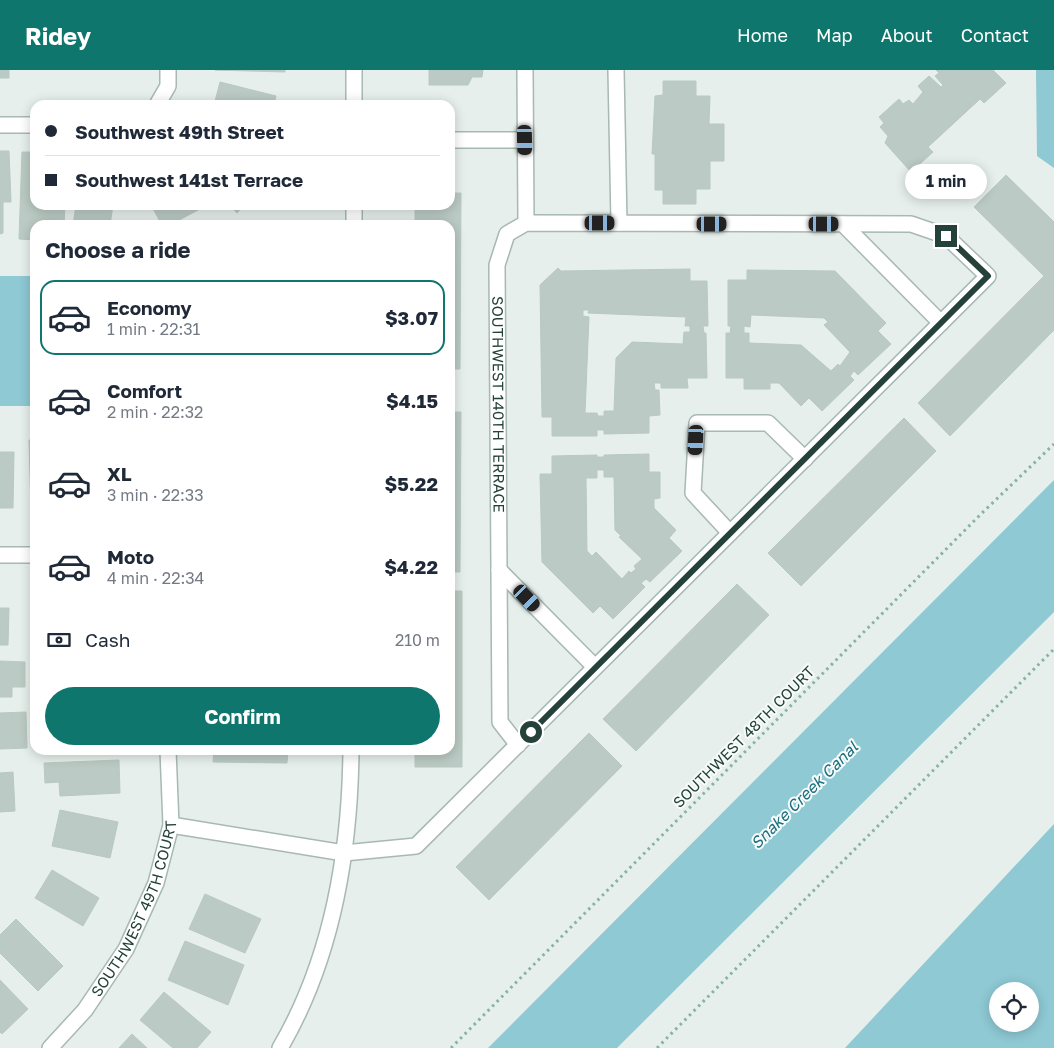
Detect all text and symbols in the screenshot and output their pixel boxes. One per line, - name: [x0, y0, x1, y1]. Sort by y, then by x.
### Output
- text: Ridey: [25, 21, 91, 50]
- text: Home: [737, 24, 788, 46]
- text: Map: [816, 24, 853, 46]
- text: About: [881, 24, 933, 46]
- text: Contact: [961, 24, 1029, 46]
- text: Southwest 49th Street: [75, 120, 284, 143]
- car: [517, 125, 532, 155]
- callout: 1 min: [905, 164, 987, 198]
- text: Southwest 141st Terrace: [75, 168, 303, 191]
- text: 1 min: [926, 171, 966, 191]
- car: [585, 216, 615, 231]
- car: [697, 217, 727, 232]
- car: [809, 217, 839, 232]
- route end: [935, 225, 957, 247]
- text: Choose a ride: [45, 236, 191, 263]
- icon: car: [47, 295, 92, 340]
- text: Economy: [107, 296, 192, 319]
- street label: SOUTHWEST 140TH TERRACE: [489, 296, 509, 513]
- text: $3.07: [385, 306, 438, 329]
- text: 1 min · 22:31: [107, 319, 200, 339]
- icon: car: [47, 378, 92, 423]
- text: Comfort: [107, 379, 182, 402]
- text: $4.15: [386, 389, 438, 412]
- text: 2 min · 22:32: [107, 402, 203, 422]
- car: [687, 425, 704, 455]
- icon: car: [47, 461, 92, 506]
- text: XL: [107, 462, 132, 485]
- text: $5.22: [384, 472, 438, 495]
- text: 3 min · 22:33: [107, 485, 204, 505]
- icon: car: [47, 544, 92, 589]
- text: Moto: [107, 545, 154, 568]
- text: $4.22: [384, 555, 438, 578]
- text: 4 min · 22:34: [107, 568, 204, 588]
- car: [511, 582, 542, 614]
- icon: cash: [45, 626, 73, 654]
- text: Cash: [85, 628, 130, 651]
- text: 210 m: [395, 630, 440, 650]
- street label: SOUTHWEST 48TH COURT: [669, 662, 818, 811]
- button: Confirm: [45, 687, 440, 745]
- route start: [520, 721, 542, 743]
- water label: Snake Creek Canal: [746, 737, 862, 853]
- street label: SOUTHWEST 49TH COURT: [87, 820, 179, 1000]
- map controls: [989, 982, 1039, 1032]
- button: locate: [989, 982, 1039, 1032]

